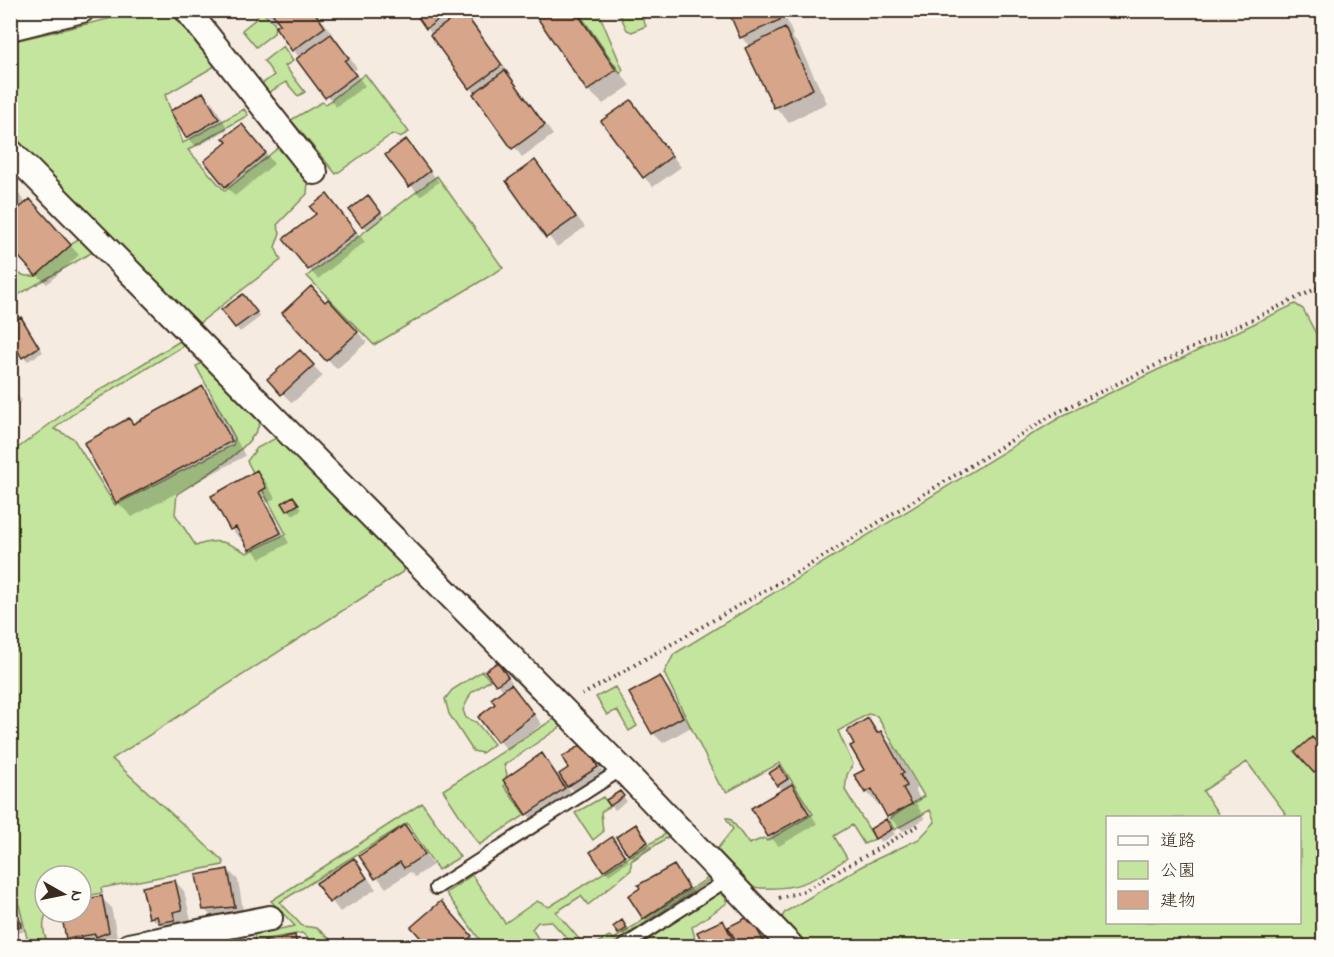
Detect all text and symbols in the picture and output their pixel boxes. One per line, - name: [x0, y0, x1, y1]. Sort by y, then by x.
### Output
- legend: [1106, 816, 1301, 924]
- text: 道路: [1160, 829, 1196, 855]
- text: 公園: [1160, 859, 1196, 885]
- north arrow: [33, 864, 93, 924]
- text: N: [63, 889, 89, 903]
- text: 建物: [1160, 889, 1196, 915]

